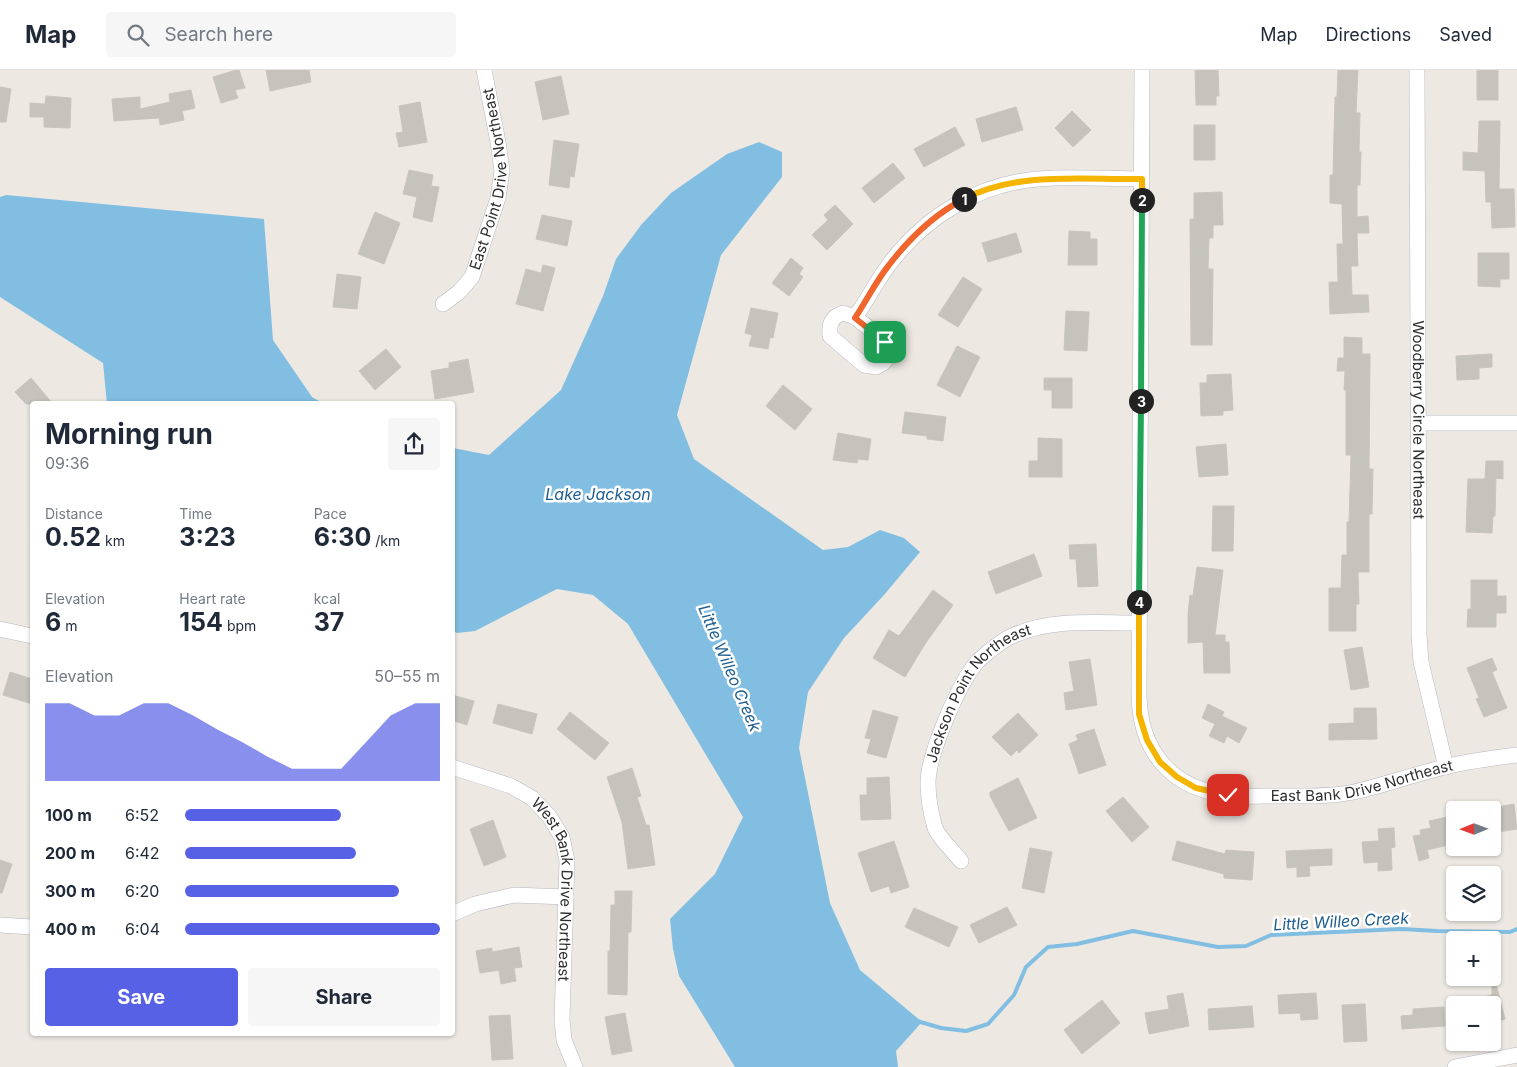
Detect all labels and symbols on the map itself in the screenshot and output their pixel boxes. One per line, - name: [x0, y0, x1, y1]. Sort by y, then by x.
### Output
- street label: East Point Drive Northeast: [465, 87, 511, 272]
- pin: 1: [952, 186, 976, 212]
- pin: 2: [1130, 188, 1154, 212]
- street label: Woodberry Circle Northeast: [1409, 320, 1429, 520]
- pin: [864, 321, 906, 363]
- pin: 3: [1128, 388, 1154, 414]
- water label: Lake Jackson: [545, 484, 651, 504]
- pin: 4: [1126, 590, 1152, 614]
- water label: Little Willeo Creek: [694, 601, 766, 735]
- street label: Jackson Point Northeast: [921, 620, 1033, 765]
- street label: East Bank Drive Northeast: [1271, 755, 1455, 805]
- pin: [1207, 774, 1249, 816]
- street label: West Bank Drive Northeast: [528, 794, 577, 982]
- north arrow: [1446, 801, 1501, 856]
- water label: Little Willeo Creek: [1273, 907, 1410, 935]

